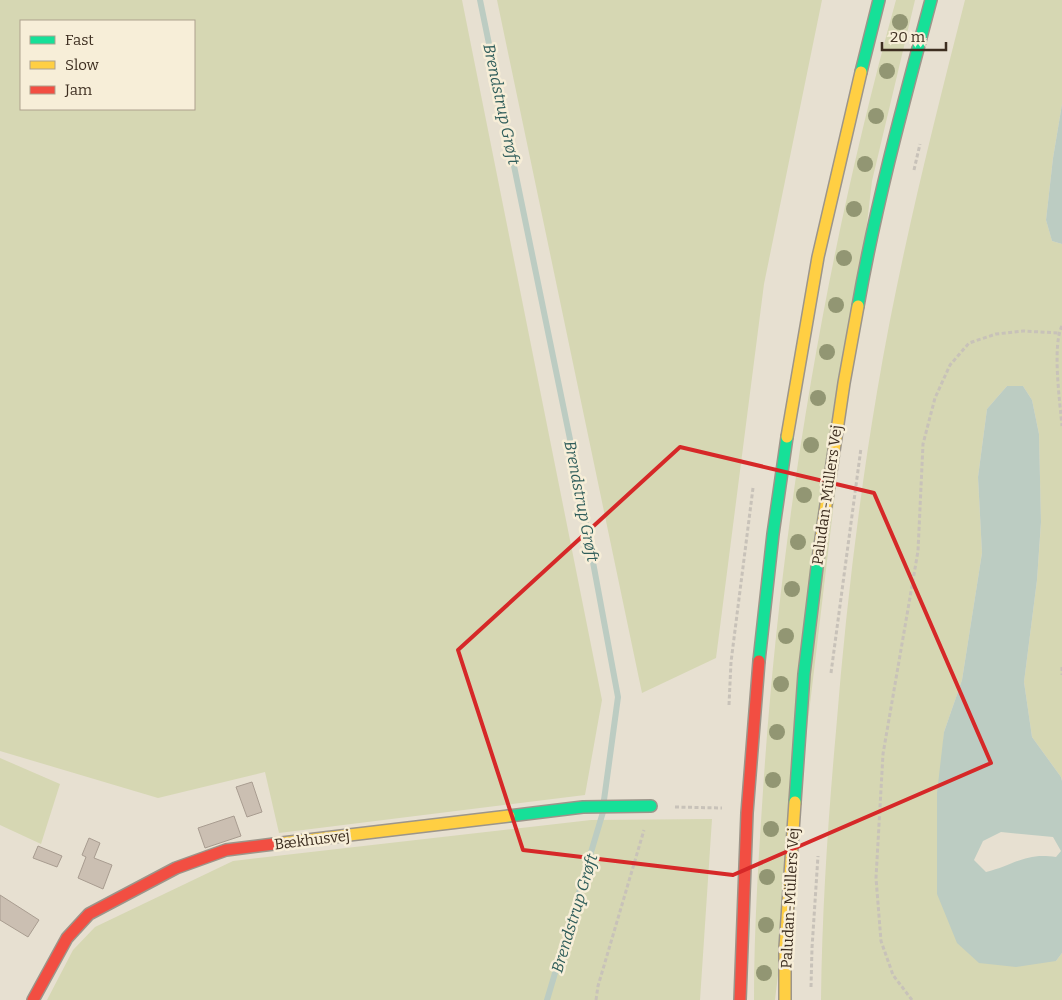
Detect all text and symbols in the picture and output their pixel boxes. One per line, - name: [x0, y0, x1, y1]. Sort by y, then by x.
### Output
- legend: [20, 20, 195, 110]
- scale bar: [882, 20, 946, 52]
- text: 20 m: [890, 28, 926, 46]
- text: Fast: [65, 31, 94, 49]
- water label: Brendstrup Grøft: [479, 42, 524, 167]
- text: Slow: [65, 56, 100, 74]
- text: Jam: [64, 81, 93, 99]
- street label: Paludan-Müllers Vej: [808, 424, 846, 566]
- water label: Brendstrup Grøft: [560, 439, 603, 564]
- street label: Bækhusvej: [273, 826, 351, 854]
- street label: Paludan-Müllers Vej: [777, 827, 803, 969]
- water label: Brendstrup Grøft: [547, 851, 602, 975]

